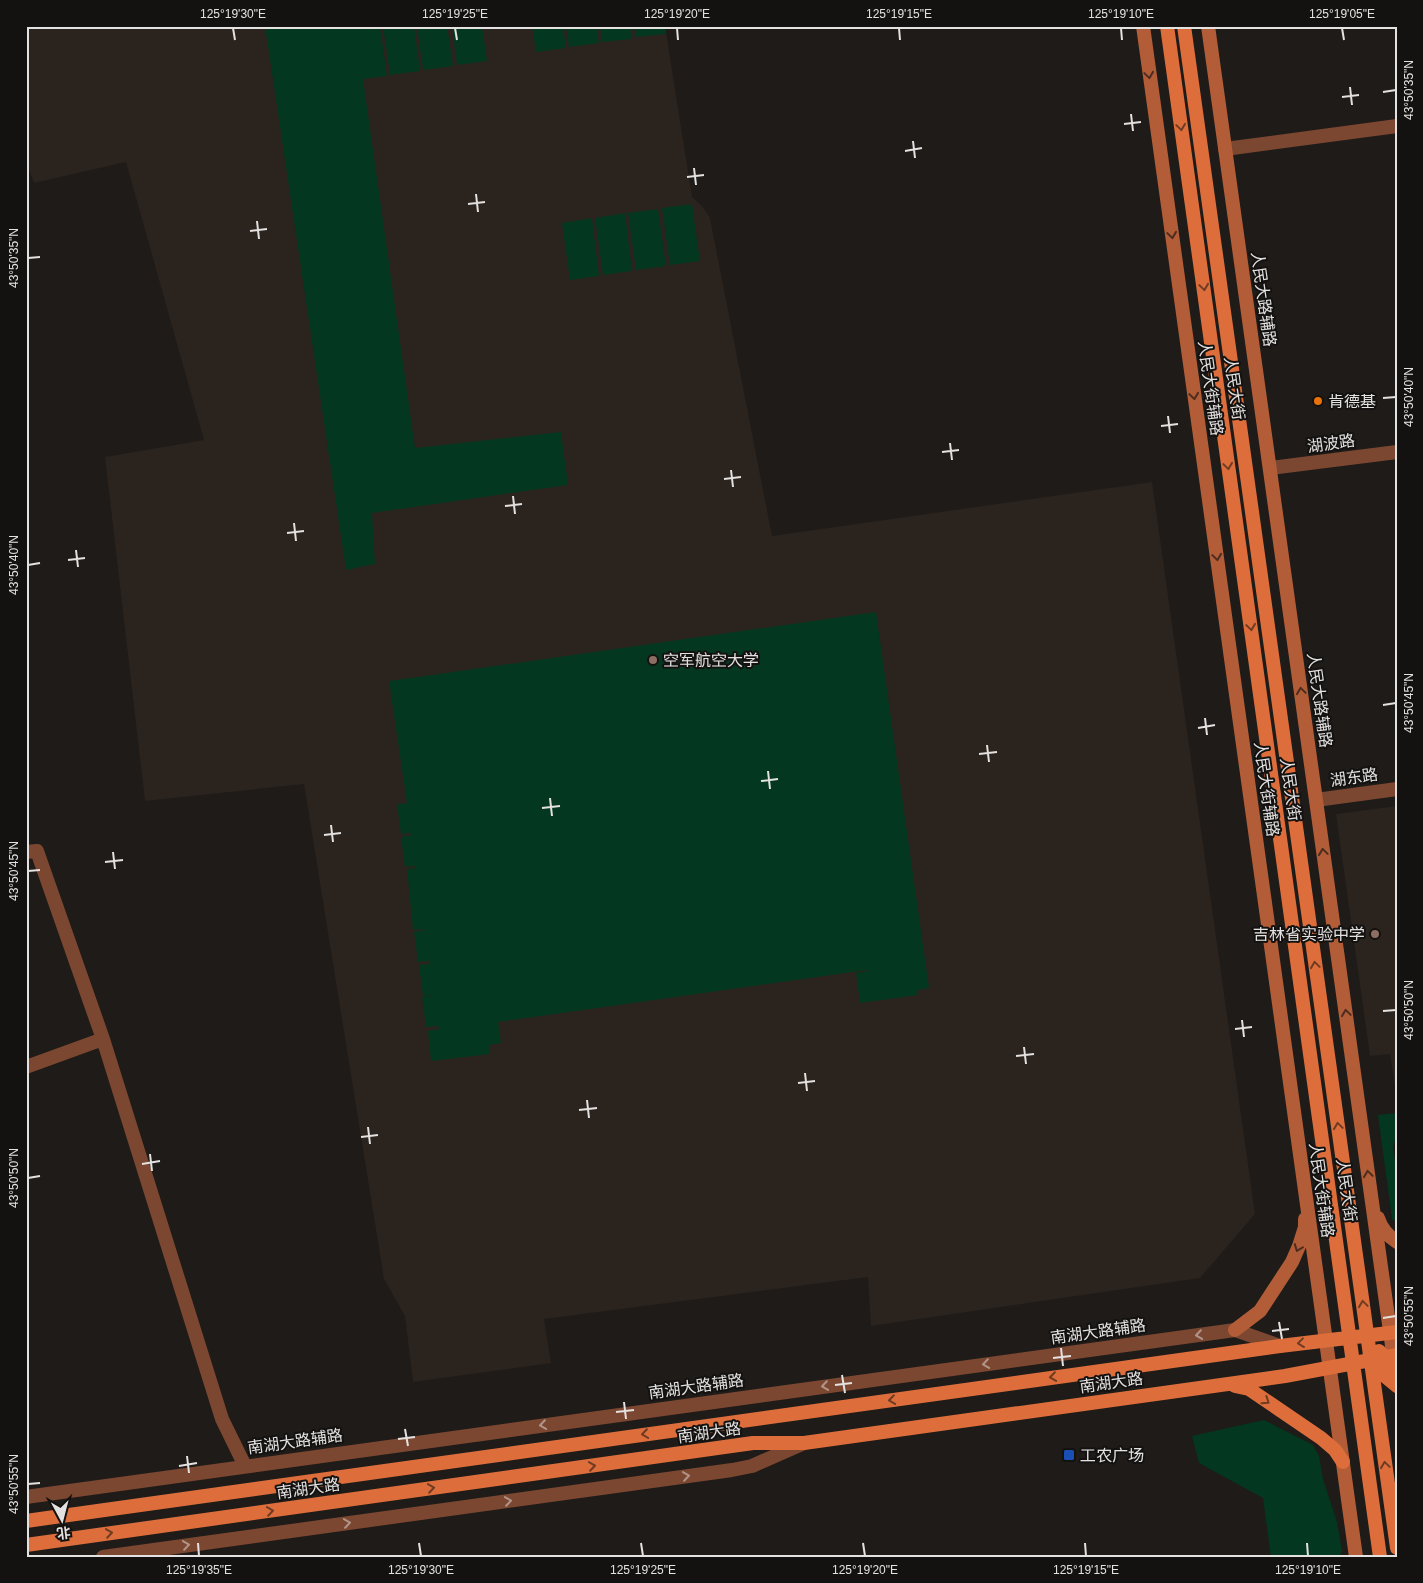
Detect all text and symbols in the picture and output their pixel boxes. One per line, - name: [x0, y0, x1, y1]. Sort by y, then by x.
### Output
- text: 125°19'30"E: [200, 7, 266, 21]
- text: 125°19'25"E: [422, 7, 488, 21]
- text: 125°19'20"E: [644, 7, 710, 21]
- text: 125°19'15"E: [866, 7, 932, 21]
- text: 125°19'10"E: [1088, 7, 1154, 21]
- text: 125°19'05"E: [1309, 7, 1375, 21]
- text: 43°50'35"N: [1402, 60, 1416, 120]
- one-way arrow: [1144, 70, 1154, 79]
- one-way arrow: [1175, 123, 1186, 131]
- text: 43°50'35"N: [7, 228, 21, 288]
- one-way arrow: [1166, 232, 1177, 240]
- street label: 人民大路辅路: [1248, 250, 1279, 348]
- one-way arrow: [1198, 283, 1208, 292]
- street label: 人民大街辅路: [1195, 339, 1226, 437]
- street label: 人民大街: [1222, 355, 1247, 421]
- text: 43°50'40"N: [1402, 367, 1416, 427]
- one-way arrow: [1188, 393, 1199, 401]
- place label: 肯德基: [1328, 393, 1376, 410]
- marker: 肯德基: [1312, 395, 1324, 407]
- street label: 湖波路: [1306, 432, 1356, 455]
- one-way arrow: [1223, 461, 1233, 470]
- text: 43°50'40"N: [7, 535, 21, 595]
- one-way arrow: [1211, 553, 1221, 562]
- one-way arrow: [1245, 623, 1256, 631]
- street label: 人民大路辅路: [1304, 651, 1335, 749]
- place label: 空军航空大学: [663, 652, 759, 669]
- marker: 空军航空大学: [647, 654, 659, 666]
- text: 43°50'45"N: [1402, 673, 1416, 733]
- one-way arrow: [1296, 687, 1307, 695]
- street label: 人民大街辅路: [1251, 740, 1282, 838]
- street label: 人民大街: [1278, 756, 1303, 822]
- street label: 湖东路: [1329, 766, 1379, 789]
- text: 43°50'45"N: [7, 841, 21, 901]
- one-way arrow: [1319, 848, 1329, 856]
- place label: 吉林省实验中学: [1253, 926, 1365, 943]
- marker: 吉林省实验中学: [1369, 928, 1381, 940]
- one-way arrow: [1310, 961, 1321, 969]
- text: 43°50'50"N: [1402, 980, 1416, 1040]
- one-way arrow: [1341, 1009, 1352, 1017]
- one-way arrow: [1333, 1122, 1343, 1130]
- street label: 人民大街辅路: [1306, 1141, 1337, 1239]
- text: 43°50'50"N: [7, 1148, 21, 1208]
- street label: 人民大街: [1334, 1157, 1359, 1223]
- one-way arrow: [1363, 1169, 1374, 1177]
- one-way arrow: [1293, 1243, 1304, 1252]
- text: 43°50'55"N: [1402, 1286, 1416, 1346]
- one-way arrow: [1358, 1300, 1368, 1309]
- street label: 南湖大路辅路: [1049, 1316, 1147, 1347]
- one-way arrow: [1195, 1329, 1204, 1339]
- one-way arrow: [1297, 1337, 1305, 1348]
- one-way arrow: [982, 1358, 990, 1369]
- street label: 南湖大路: [1078, 1370, 1144, 1395]
- street label: 南湖大路辅路: [647, 1371, 745, 1402]
- one-way arrow: [1049, 1372, 1058, 1382]
- one-way arrow: [821, 1380, 829, 1391]
- one-way arrow: [888, 1394, 896, 1405]
- one-way arrow: [1261, 1394, 1270, 1404]
- one-way arrow: [539, 1419, 547, 1430]
- street label: 南湖大路: [676, 1420, 742, 1445]
- street label: 南湖大路辅路: [246, 1426, 344, 1457]
- one-way arrow: [641, 1428, 649, 1439]
- place label: 工农广场: [1080, 1447, 1144, 1464]
- marker: 工农广场: [1062, 1448, 1076, 1462]
- text: 43°50'55"N: [7, 1454, 21, 1514]
- one-way arrow: [588, 1461, 596, 1471]
- one-way arrow: [1380, 1461, 1391, 1469]
- one-way arrow: [682, 1472, 691, 1482]
- street label: 南湖大路: [275, 1476, 341, 1501]
- one-way arrow: [427, 1483, 435, 1494]
- north arrow: [38, 1496, 88, 1546]
- one-way arrow: [504, 1496, 512, 1507]
- one-way arrow: [266, 1506, 274, 1517]
- one-way arrow: [343, 1518, 351, 1529]
- text: 北: [56, 1524, 72, 1542]
- one-way arrow: [106, 1528, 114, 1539]
- one-way arrow: [182, 1541, 190, 1551]
- text: 125°19'35"E: [166, 1563, 232, 1577]
- text: 125°19'30"E: [388, 1563, 454, 1577]
- text: 125°19'25"E: [610, 1563, 676, 1577]
- text: 125°19'20"E: [832, 1563, 898, 1577]
- text: 125°19'15"E: [1053, 1563, 1119, 1577]
- text: 125°19'10"E: [1275, 1563, 1341, 1577]

